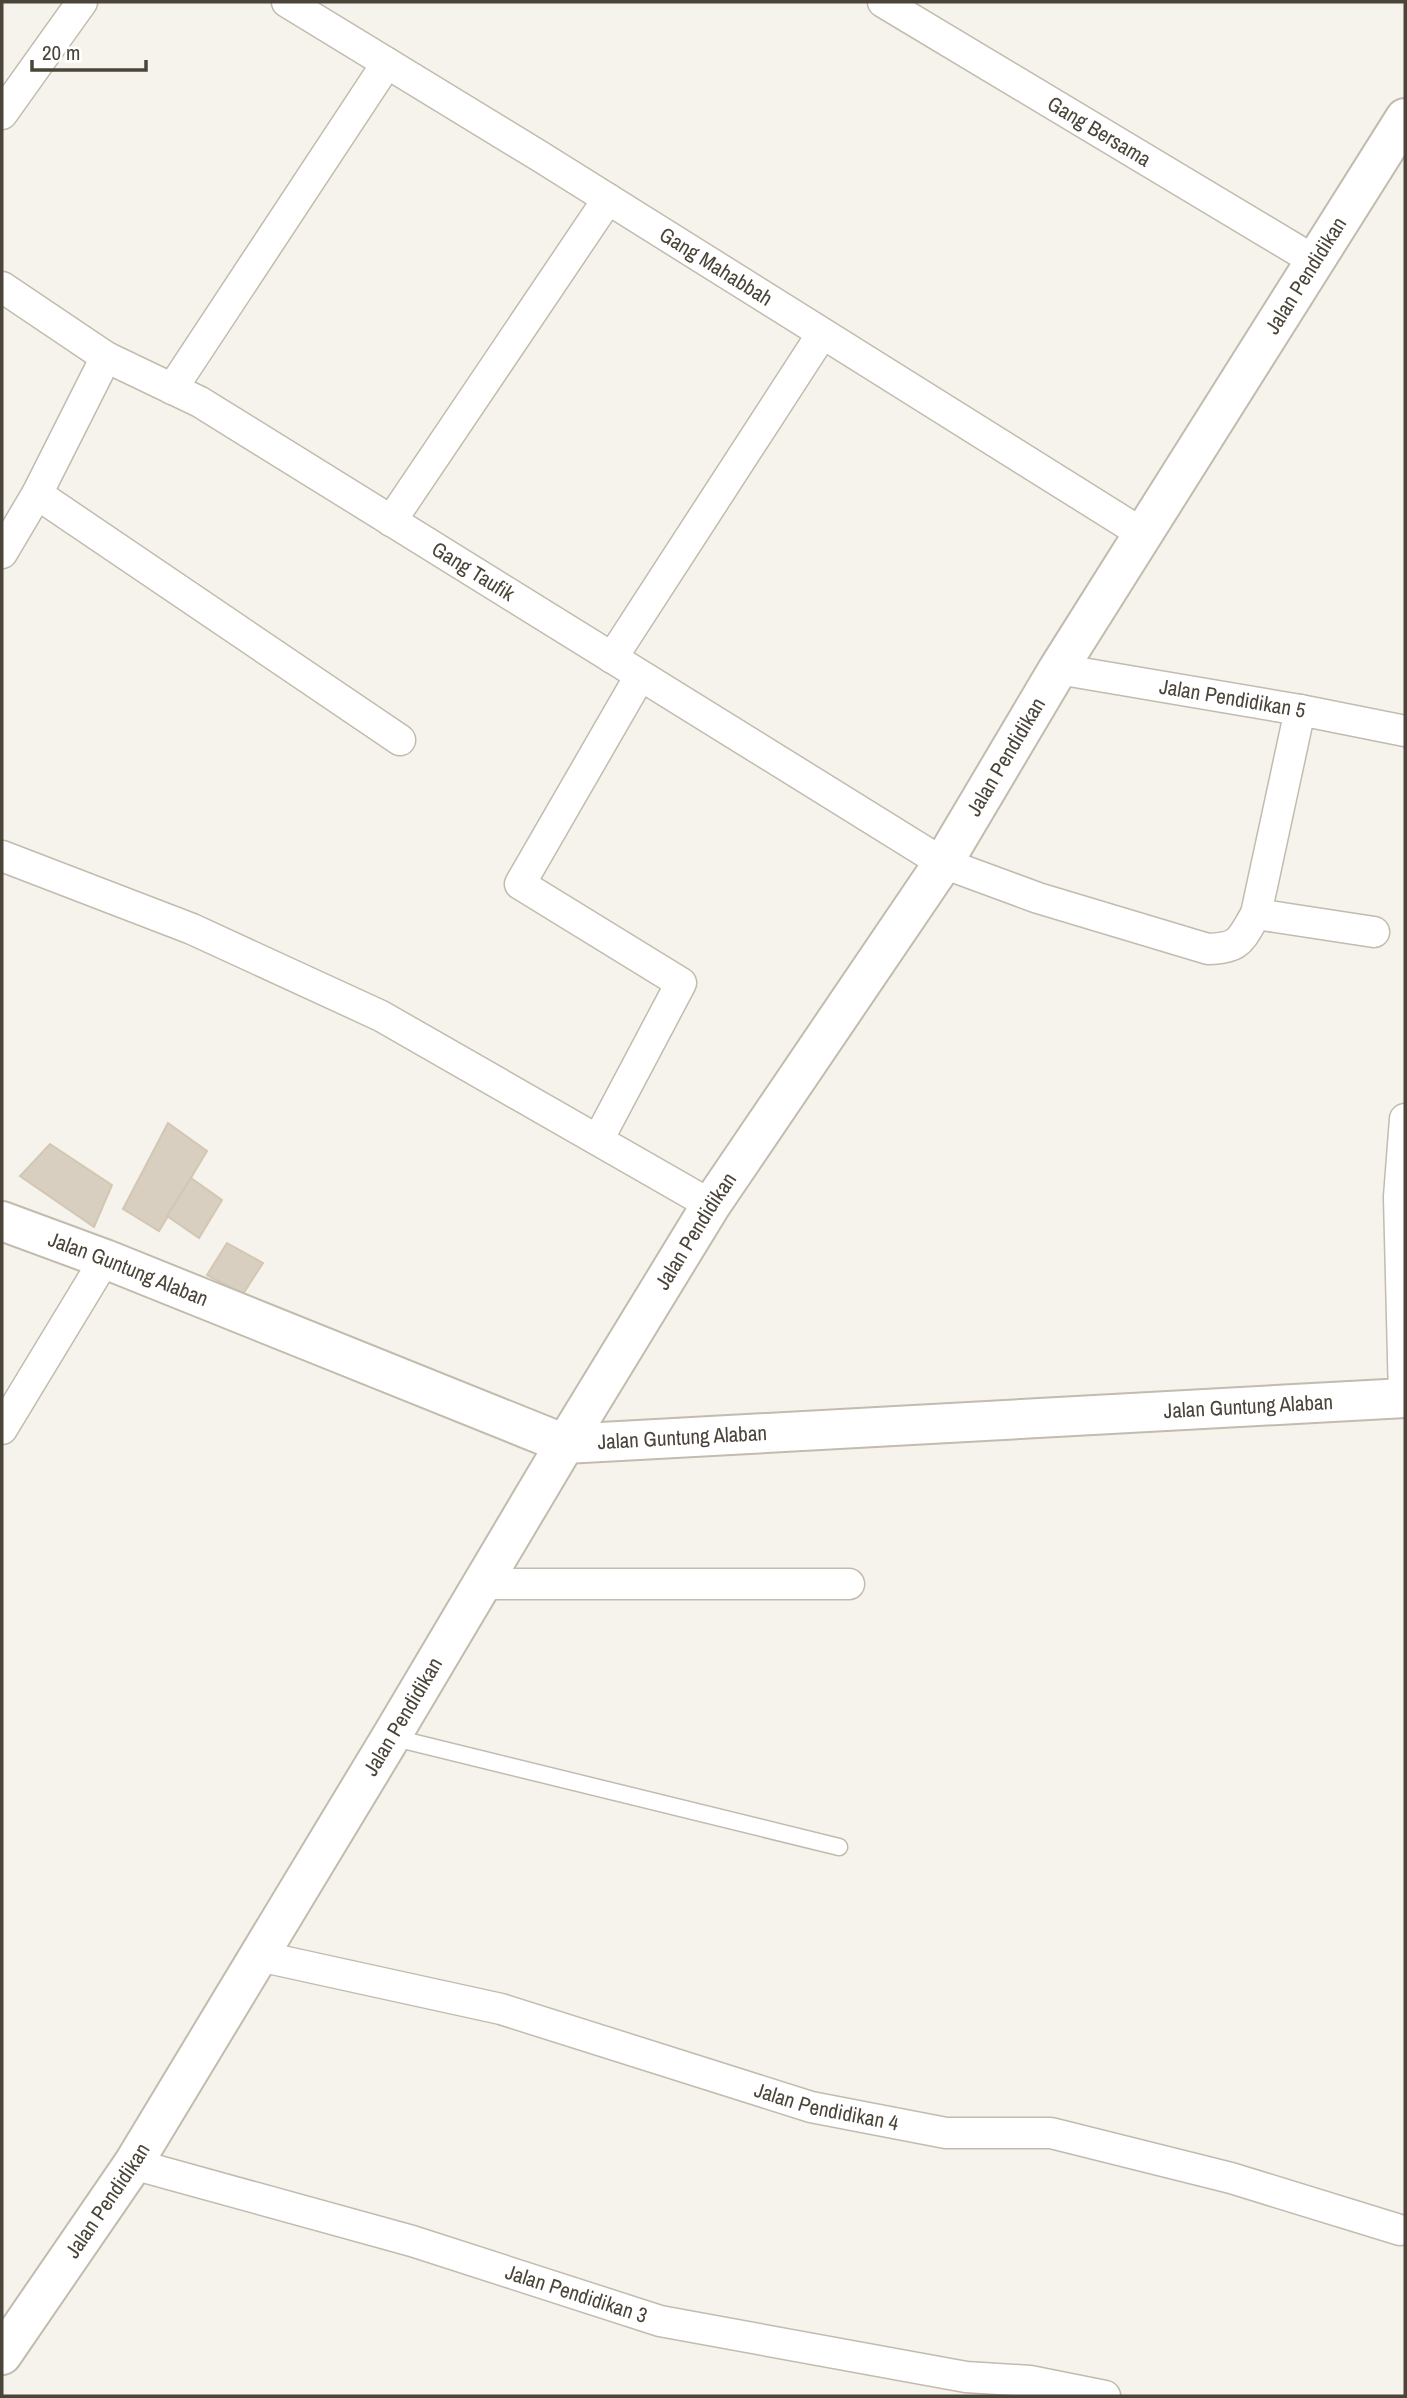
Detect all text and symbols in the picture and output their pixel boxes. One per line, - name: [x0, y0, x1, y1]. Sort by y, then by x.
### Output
- scale bar: [32, 28, 145, 72]
- text: 20 m: [42, 38, 80, 67]
- street label: Gang Bersama: [1042, 89, 1157, 174]
- street label: Jalan Pendidikan: [1258, 211, 1353, 339]
- street label: Gang Mahabbah: [654, 220, 778, 312]
- street label: Gang Taufik: [426, 534, 521, 608]
- street label: Jalan Pendidikan 5: [1157, 671, 1308, 725]
- street label: Jalan Pendidikan: [959, 692, 1052, 821]
- street label: Jalan Pendidikan: [648, 1167, 743, 1295]
- street label: Jalan Guntung Alaban: [44, 1224, 213, 1313]
- street label: Jalan Guntung Alaban: [1163, 1387, 1334, 1425]
- street label: Jalan Guntung Alaban: [597, 1418, 768, 1456]
- street label: Jalan Pendidikan: [356, 1652, 449, 1781]
- street label: Jalan Pendidikan 4: [751, 2075, 902, 2138]
- street label: Jalan Pendidikan: [58, 2137, 156, 2264]
- street label: Jalan Pendidikan 3: [502, 2257, 651, 2330]

